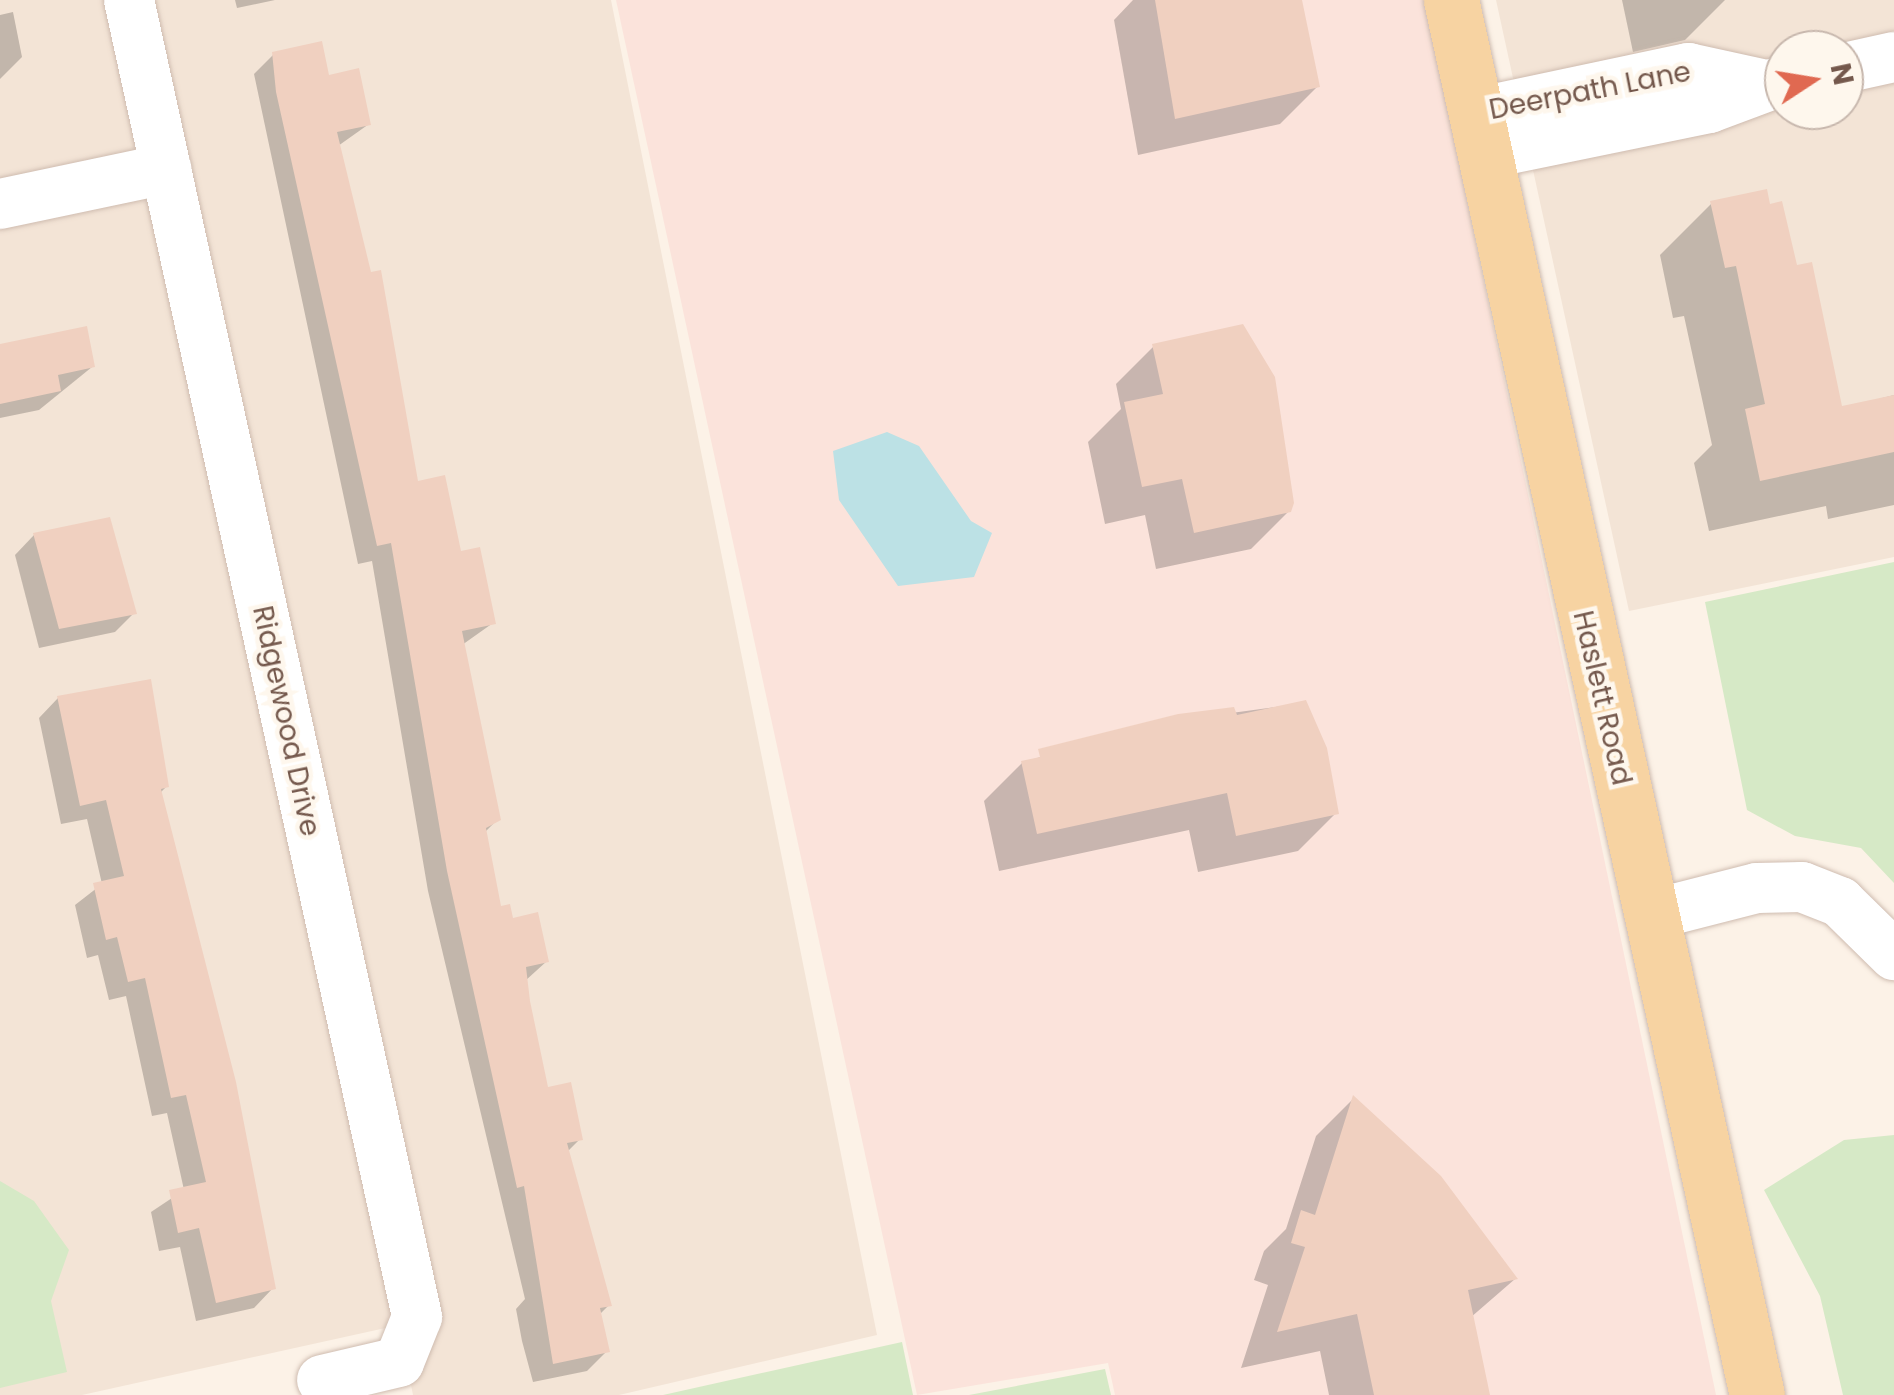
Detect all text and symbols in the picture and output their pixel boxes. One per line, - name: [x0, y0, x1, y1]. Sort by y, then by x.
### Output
- north arrow: [1764, 30, 1864, 130]
- street label: Deerpath Lane: [1486, 55, 1694, 127]
- text: N: [1821, 60, 1863, 88]
- street label: Ridgewood Drive: [245, 603, 327, 839]
- street label: Haslett Road: [1566, 608, 1638, 788]

